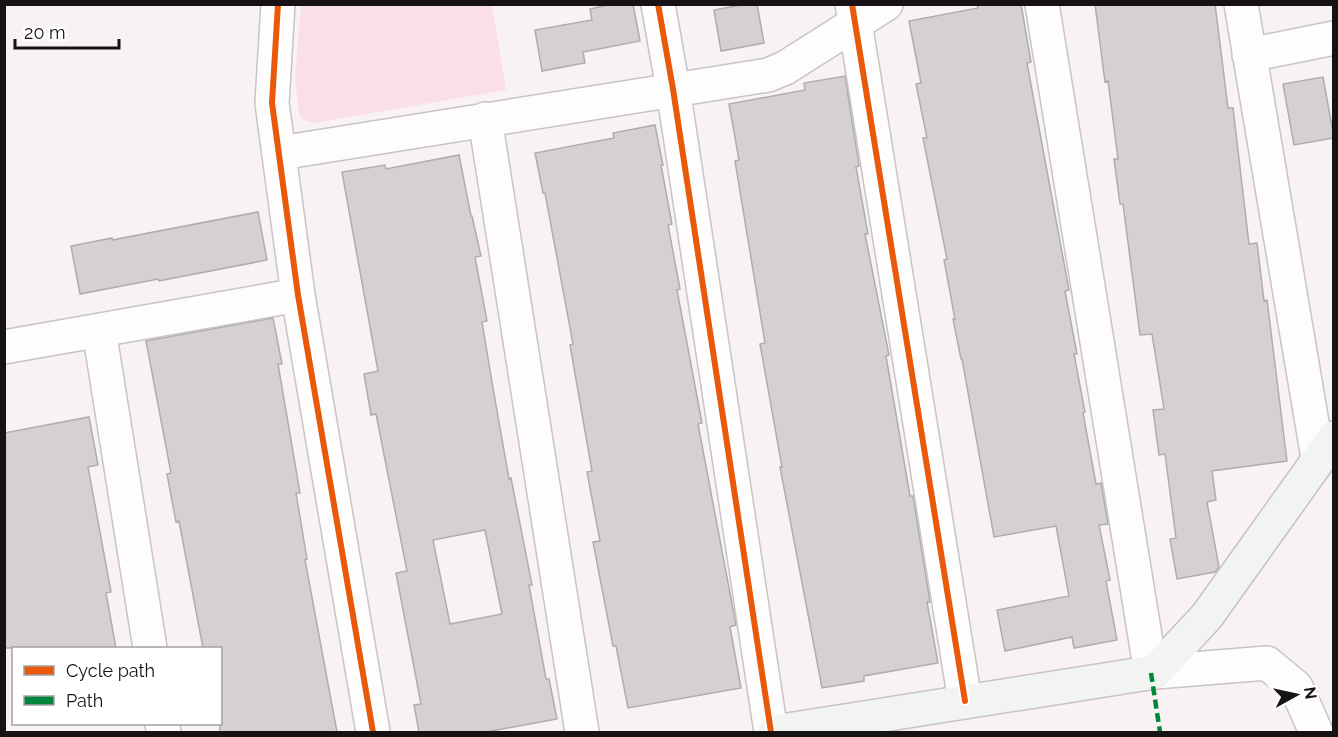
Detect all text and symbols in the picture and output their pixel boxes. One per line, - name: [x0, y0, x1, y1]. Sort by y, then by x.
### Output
- scale bar: [15, 12, 118, 50]
- text: 20 m: [24, 22, 66, 43]
- legend: [12, 647, 222, 725]
- text: Cycle path: [66, 660, 155, 681]
- north arrow: [1266, 665, 1326, 725]
- text: N: [1300, 686, 1321, 700]
- text: Path: [66, 690, 103, 711]

